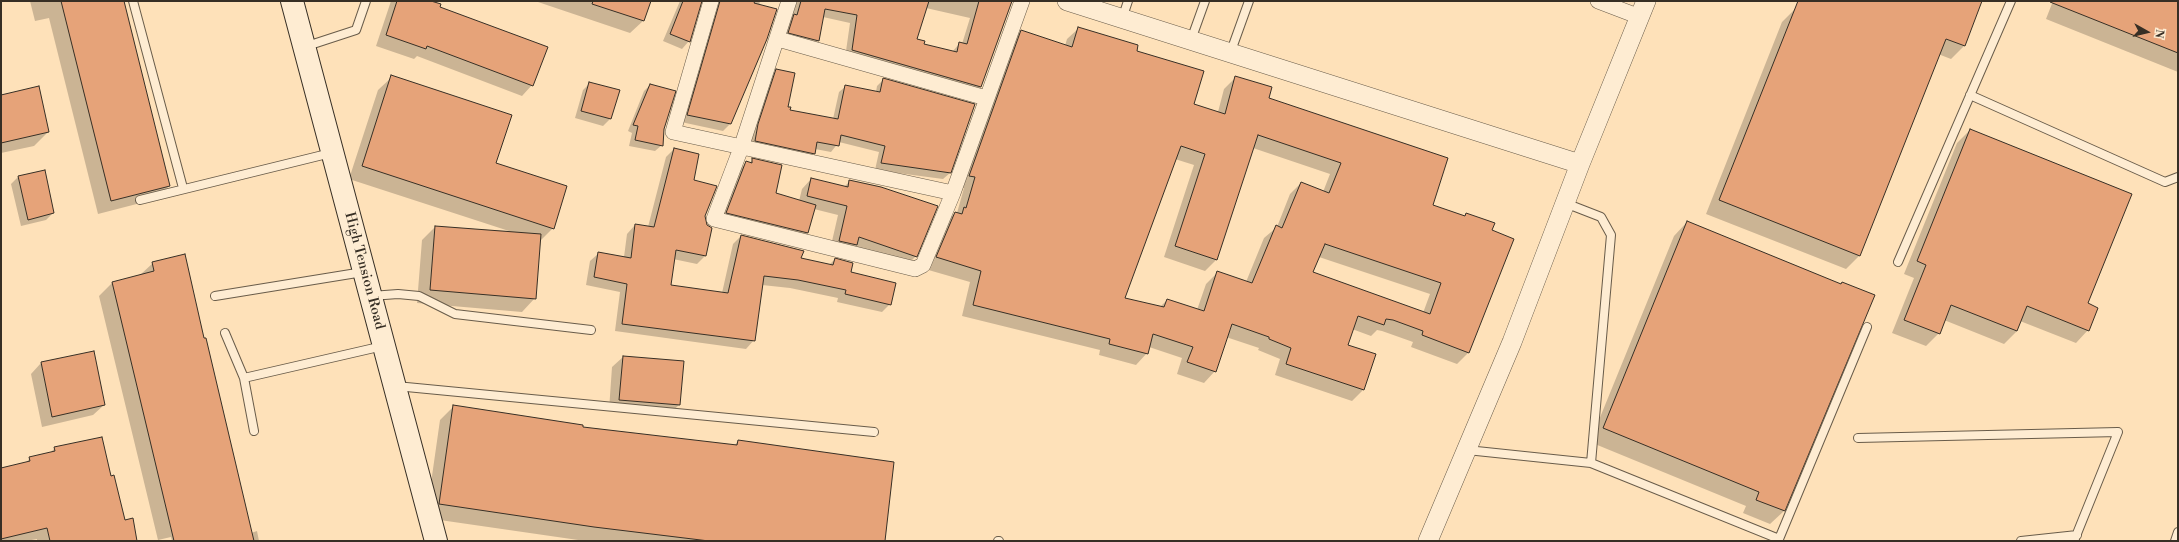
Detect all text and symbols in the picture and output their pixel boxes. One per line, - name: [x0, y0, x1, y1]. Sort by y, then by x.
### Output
- north arrow: [2127, 12, 2167, 52]
- text: N: [2151, 28, 2166, 39]
- street label: High Tension Road: [340, 211, 388, 331]

